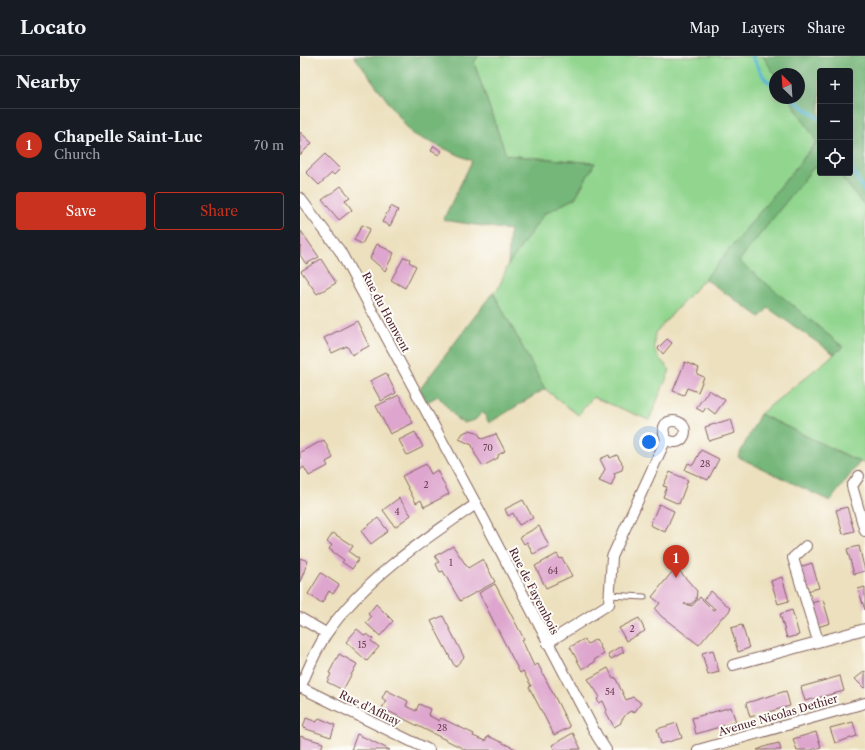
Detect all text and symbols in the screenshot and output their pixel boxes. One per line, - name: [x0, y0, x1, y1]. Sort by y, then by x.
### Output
- text: Locato: [20, 16, 86, 39]
- text: Map: [689, 19, 719, 37]
- text: Layers: [741, 19, 785, 37]
- text: Share: [807, 19, 845, 37]
- north arrow: [769, 68, 805, 104]
- map controls: [817, 68, 853, 176]
- button: +: [817, 68, 853, 104]
- text: Nearby: [16, 72, 80, 92]
- button: −: [817, 104, 853, 140]
- text: Chapelle Saint-Luc: [54, 127, 202, 146]
- text: 1: [26, 137, 32, 153]
- text: 70 m: [254, 137, 284, 153]
- button: locate: [817, 140, 853, 176]
- text: Church: [54, 146, 100, 162]
- button: Save: [16, 192, 146, 230]
- button: Share: [154, 192, 284, 230]
- street label: Rue du Homvent: [359, 270, 413, 355]
- your location: [639, 432, 659, 452]
- house number: 70: [483, 442, 493, 453]
- house number: 28: [700, 458, 710, 469]
- house number: 2: [423, 479, 429, 490]
- house number: 4: [394, 506, 400, 517]
- street label: Rue de Fayembois: [506, 545, 562, 637]
- pin: 1: [663, 545, 689, 578]
- house number: 1: [449, 557, 453, 568]
- house number: 64: [548, 565, 558, 576]
- house number: 2: [629, 623, 635, 634]
- house number: 15: [358, 639, 366, 650]
- house number: 54: [605, 686, 615, 697]
- street label: Rue d'Affnay: [337, 687, 404, 729]
- street label: Avenue Nicolas Dethier: [716, 691, 840, 739]
- house number: 28: [437, 722, 447, 733]

